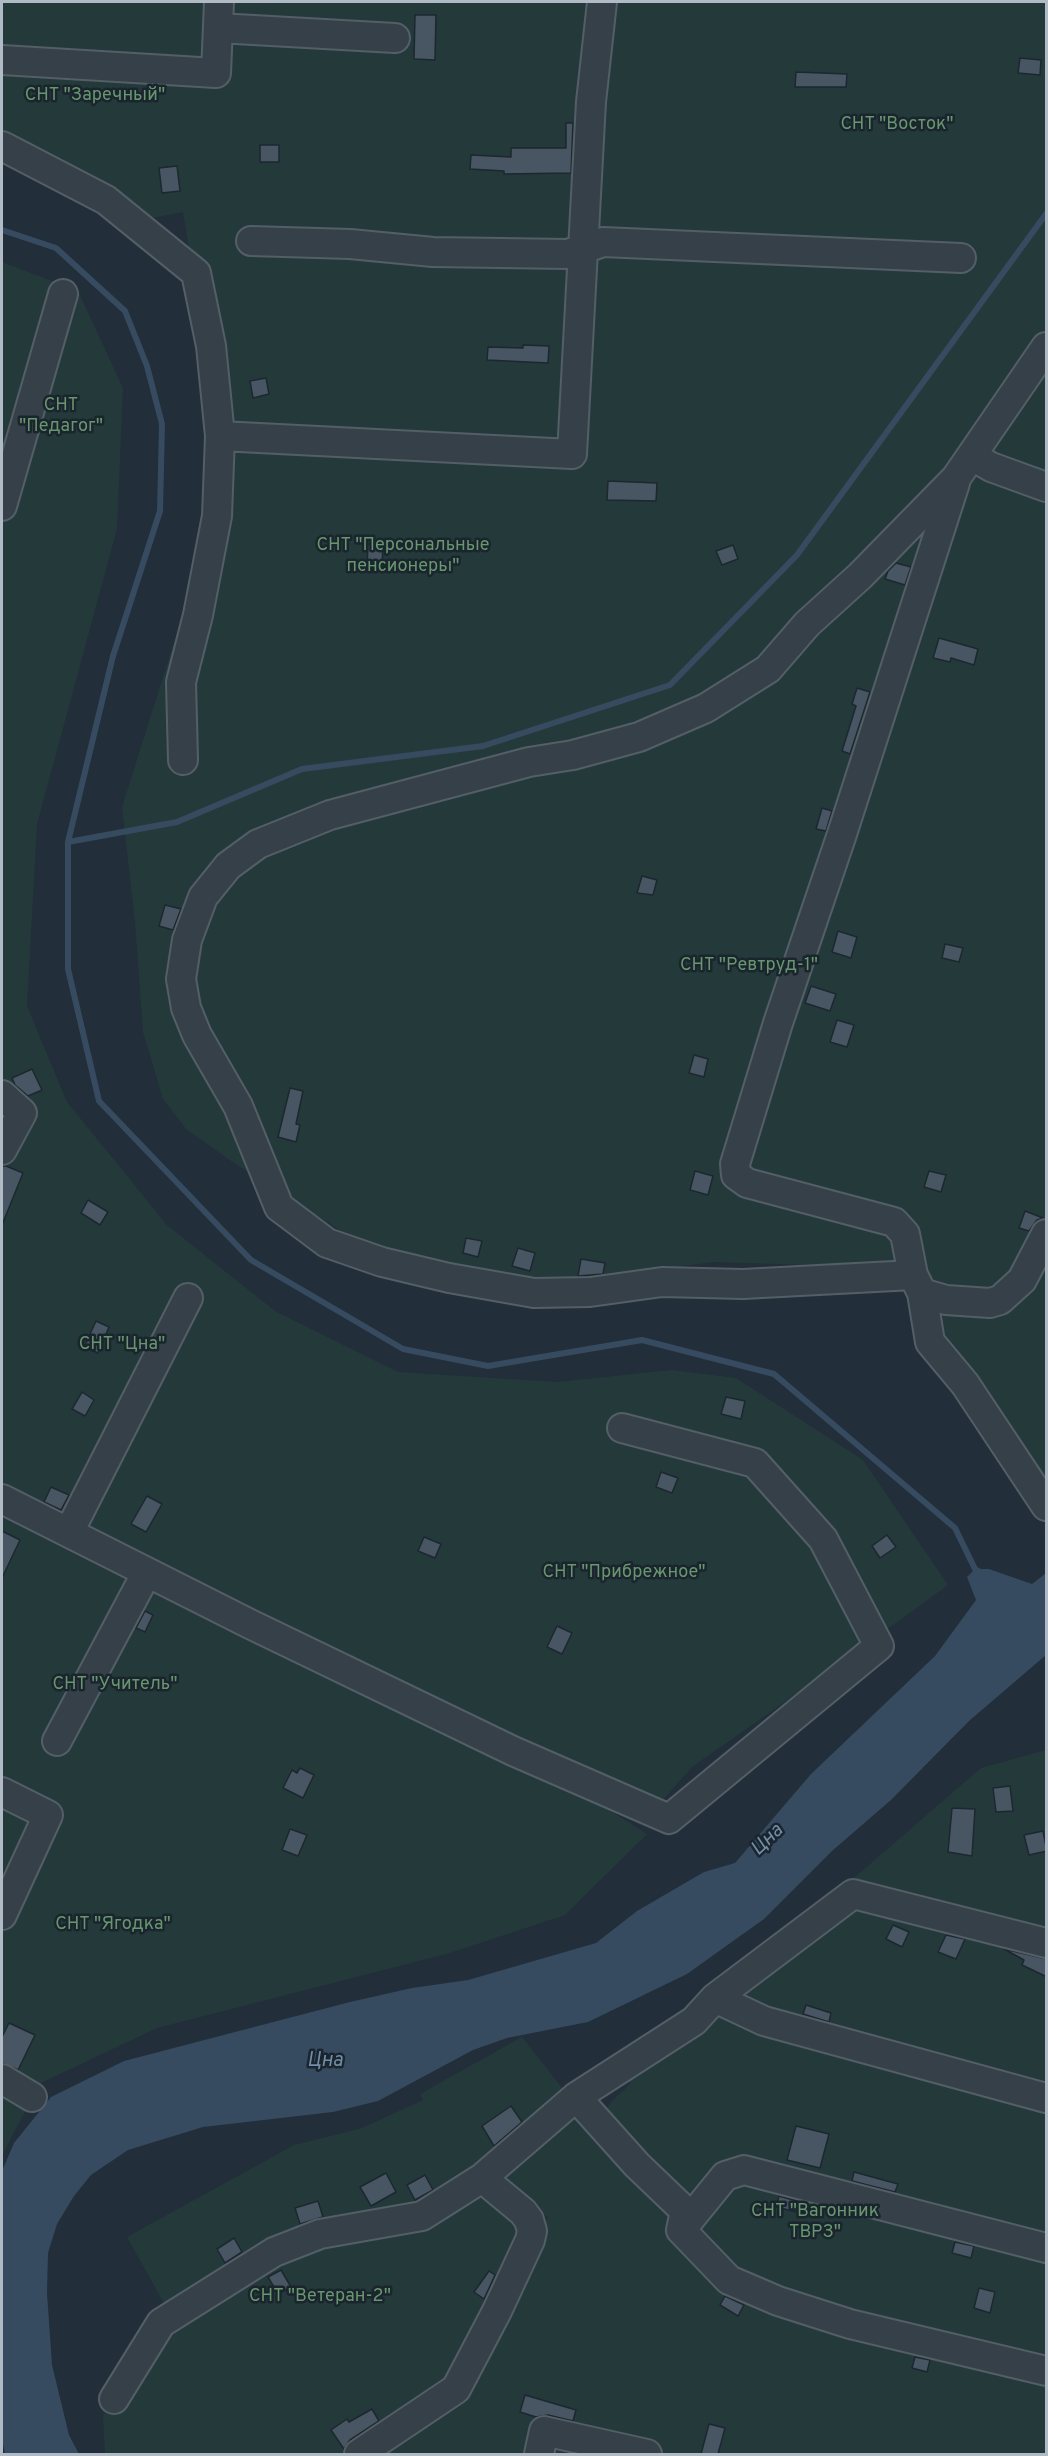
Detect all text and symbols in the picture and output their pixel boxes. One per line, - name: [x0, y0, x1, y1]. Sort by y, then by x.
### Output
- park label: СНТ "Заречный": [25, 85, 165, 107]
- park label: СНТ "Восток": [840, 114, 954, 136]
- park label: СНТ "Педагог": [19, 395, 103, 438]
- park label: СНТ "Персональные пенсионеры": [316, 535, 490, 578]
- park label: СНТ "Ревтруд-1": [680, 955, 818, 977]
- park label: СНТ "Цна": [79, 1334, 165, 1356]
- park label: СНТ "Прибрежное": [543, 1562, 705, 1584]
- park label: СНТ "Учитель": [53, 1674, 177, 1696]
- water label: Цна: [747, 1820, 789, 1862]
- park label: СНТ "Ягодка": [55, 1914, 171, 1936]
- water label: Цна: [307, 2050, 343, 2074]
- park label: СНТ "Вагонник ТВРЗ": [751, 2201, 879, 2244]
- park label: СНТ "Ветеран-2": [249, 2286, 391, 2308]

